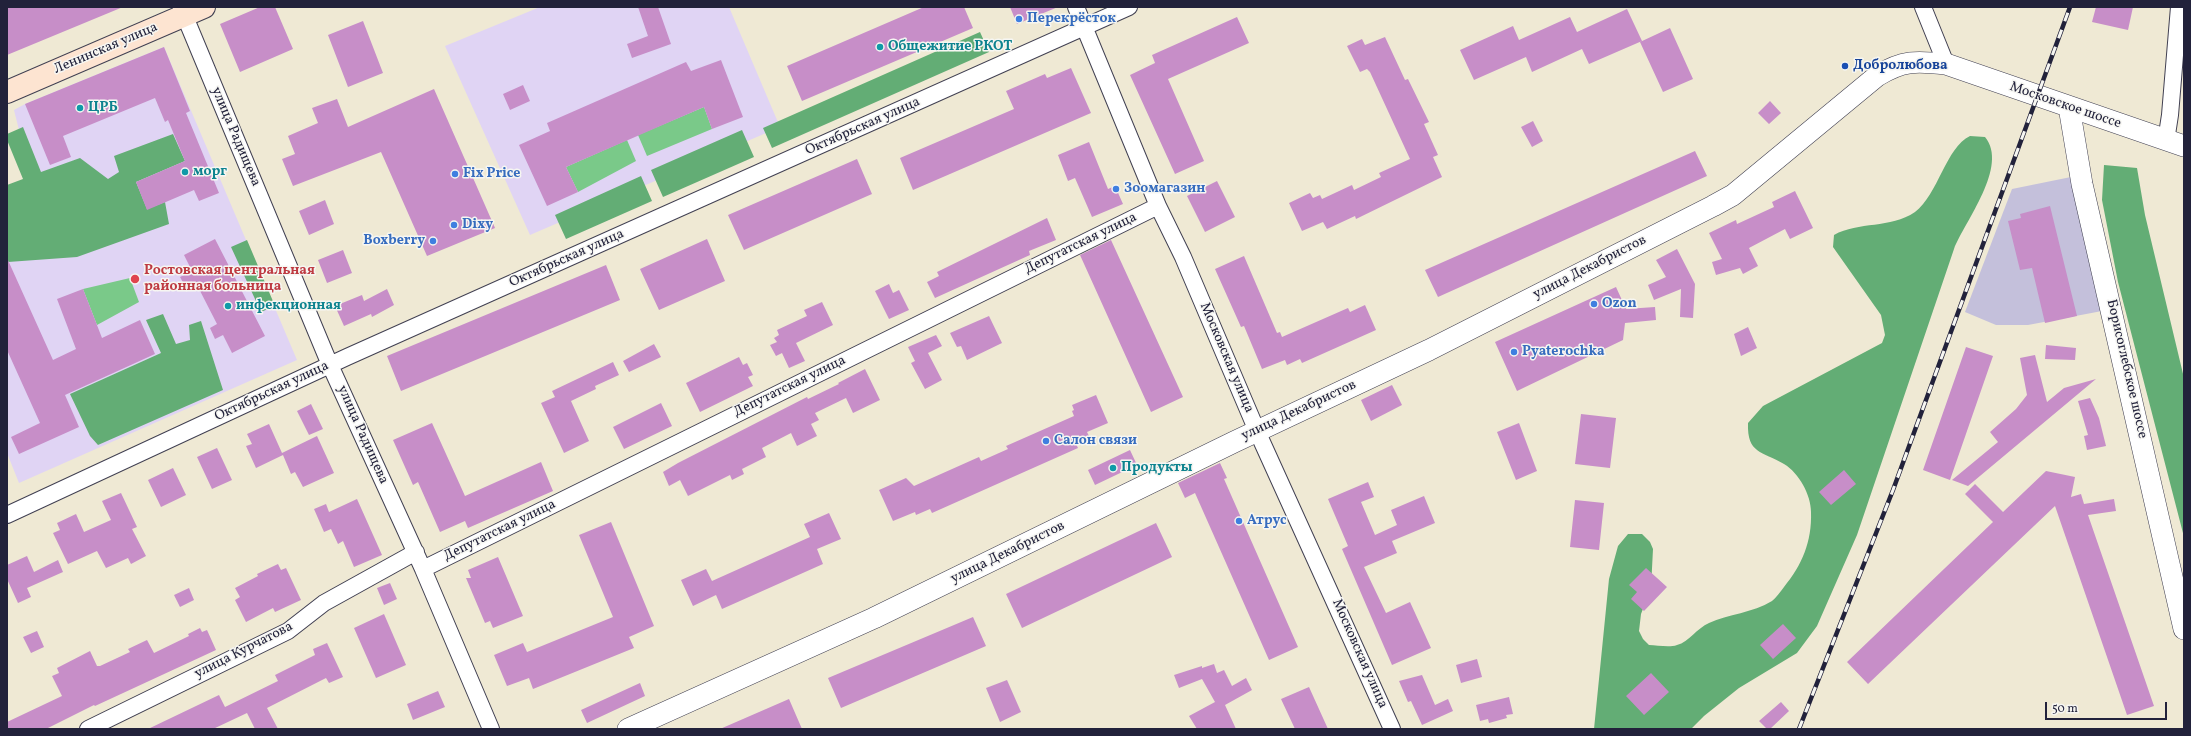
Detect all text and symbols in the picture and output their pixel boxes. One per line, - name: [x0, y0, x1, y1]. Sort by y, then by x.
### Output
- place label: Перекрёсток: [1027, 11, 1116, 27]
- marker: Перекрёсток: [1014, 14, 1024, 24]
- street label: Ленинская улица: [51, 19, 161, 79]
- place label: Общежитие РКОТ: [888, 39, 1012, 55]
- marker: Общежитие РКОТ: [875, 42, 885, 52]
- place label: Добролюбова: [1853, 58, 1948, 74]
- marker: Добролюбова: [1840, 61, 1850, 71]
- street label: Московское шоссе: [2007, 79, 2123, 133]
- street label: улица Радищева: [207, 85, 263, 189]
- street label: Октябрьская улица: [803, 94, 923, 160]
- place label: ЦРБ: [88, 100, 118, 116]
- marker: ЦРБ: [75, 103, 85, 113]
- place label: морг: [193, 164, 227, 180]
- place label: Fix Price: [463, 166, 520, 182]
- marker: морг: [180, 167, 190, 177]
- marker: Fix Price: [450, 169, 460, 179]
- place label: Зоомагазин: [1124, 181, 1205, 197]
- marker: Зоомагазин: [1111, 184, 1121, 194]
- street label: Депутатская улица: [1022, 210, 1140, 278]
- place label: Dixy: [462, 217, 493, 233]
- marker: Dixy: [449, 220, 459, 230]
- street label: Октябрьская улица: [507, 226, 627, 292]
- street label: улица Декабристов: [1531, 232, 1649, 304]
- place label: Boxberry: [363, 233, 425, 249]
- marker: Boxberry: [428, 236, 438, 246]
- place label: Ростовская центральная районная больница: [144, 263, 315, 296]
- marker: Ростовская центральная районная больница: [129, 273, 141, 285]
- place label: Ozon: [1602, 296, 1637, 312]
- place label: инфекционная: [236, 298, 341, 314]
- street label: Борисоглебское шоссе: [2102, 298, 2150, 440]
- marker: Ozon: [1589, 299, 1599, 309]
- street label: Московская улица: [1195, 300, 1257, 416]
- marker: инфекционная: [223, 301, 233, 311]
- place label: Pyaterochka: [1522, 344, 1605, 360]
- marker: Pyaterochka: [1509, 347, 1519, 357]
- street label: Депутатская улица: [731, 353, 849, 421]
- street label: Октябрьская улица: [212, 358, 332, 426]
- street label: улица Декабристов: [1239, 377, 1359, 445]
- street label: улица Радищева: [333, 383, 391, 487]
- place label: Салон связи: [1054, 433, 1137, 449]
- marker: Салон связи: [1041, 436, 1051, 446]
- place label: Продукты: [1121, 460, 1193, 476]
- marker: Продукты: [1108, 463, 1118, 473]
- street label: Депутатская улица: [441, 497, 559, 565]
- place label: Атрус: [1247, 513, 1287, 529]
- marker: Атрус: [1234, 516, 1244, 526]
- street label: улица Декабристов: [948, 518, 1068, 588]
- street label: Московская улица: [1327, 597, 1391, 711]
- street label: улица Курчатова: [192, 619, 296, 683]
- scale bar: [2047, 694, 2169, 720]
- text: 50 m: [2052, 701, 2078, 717]

